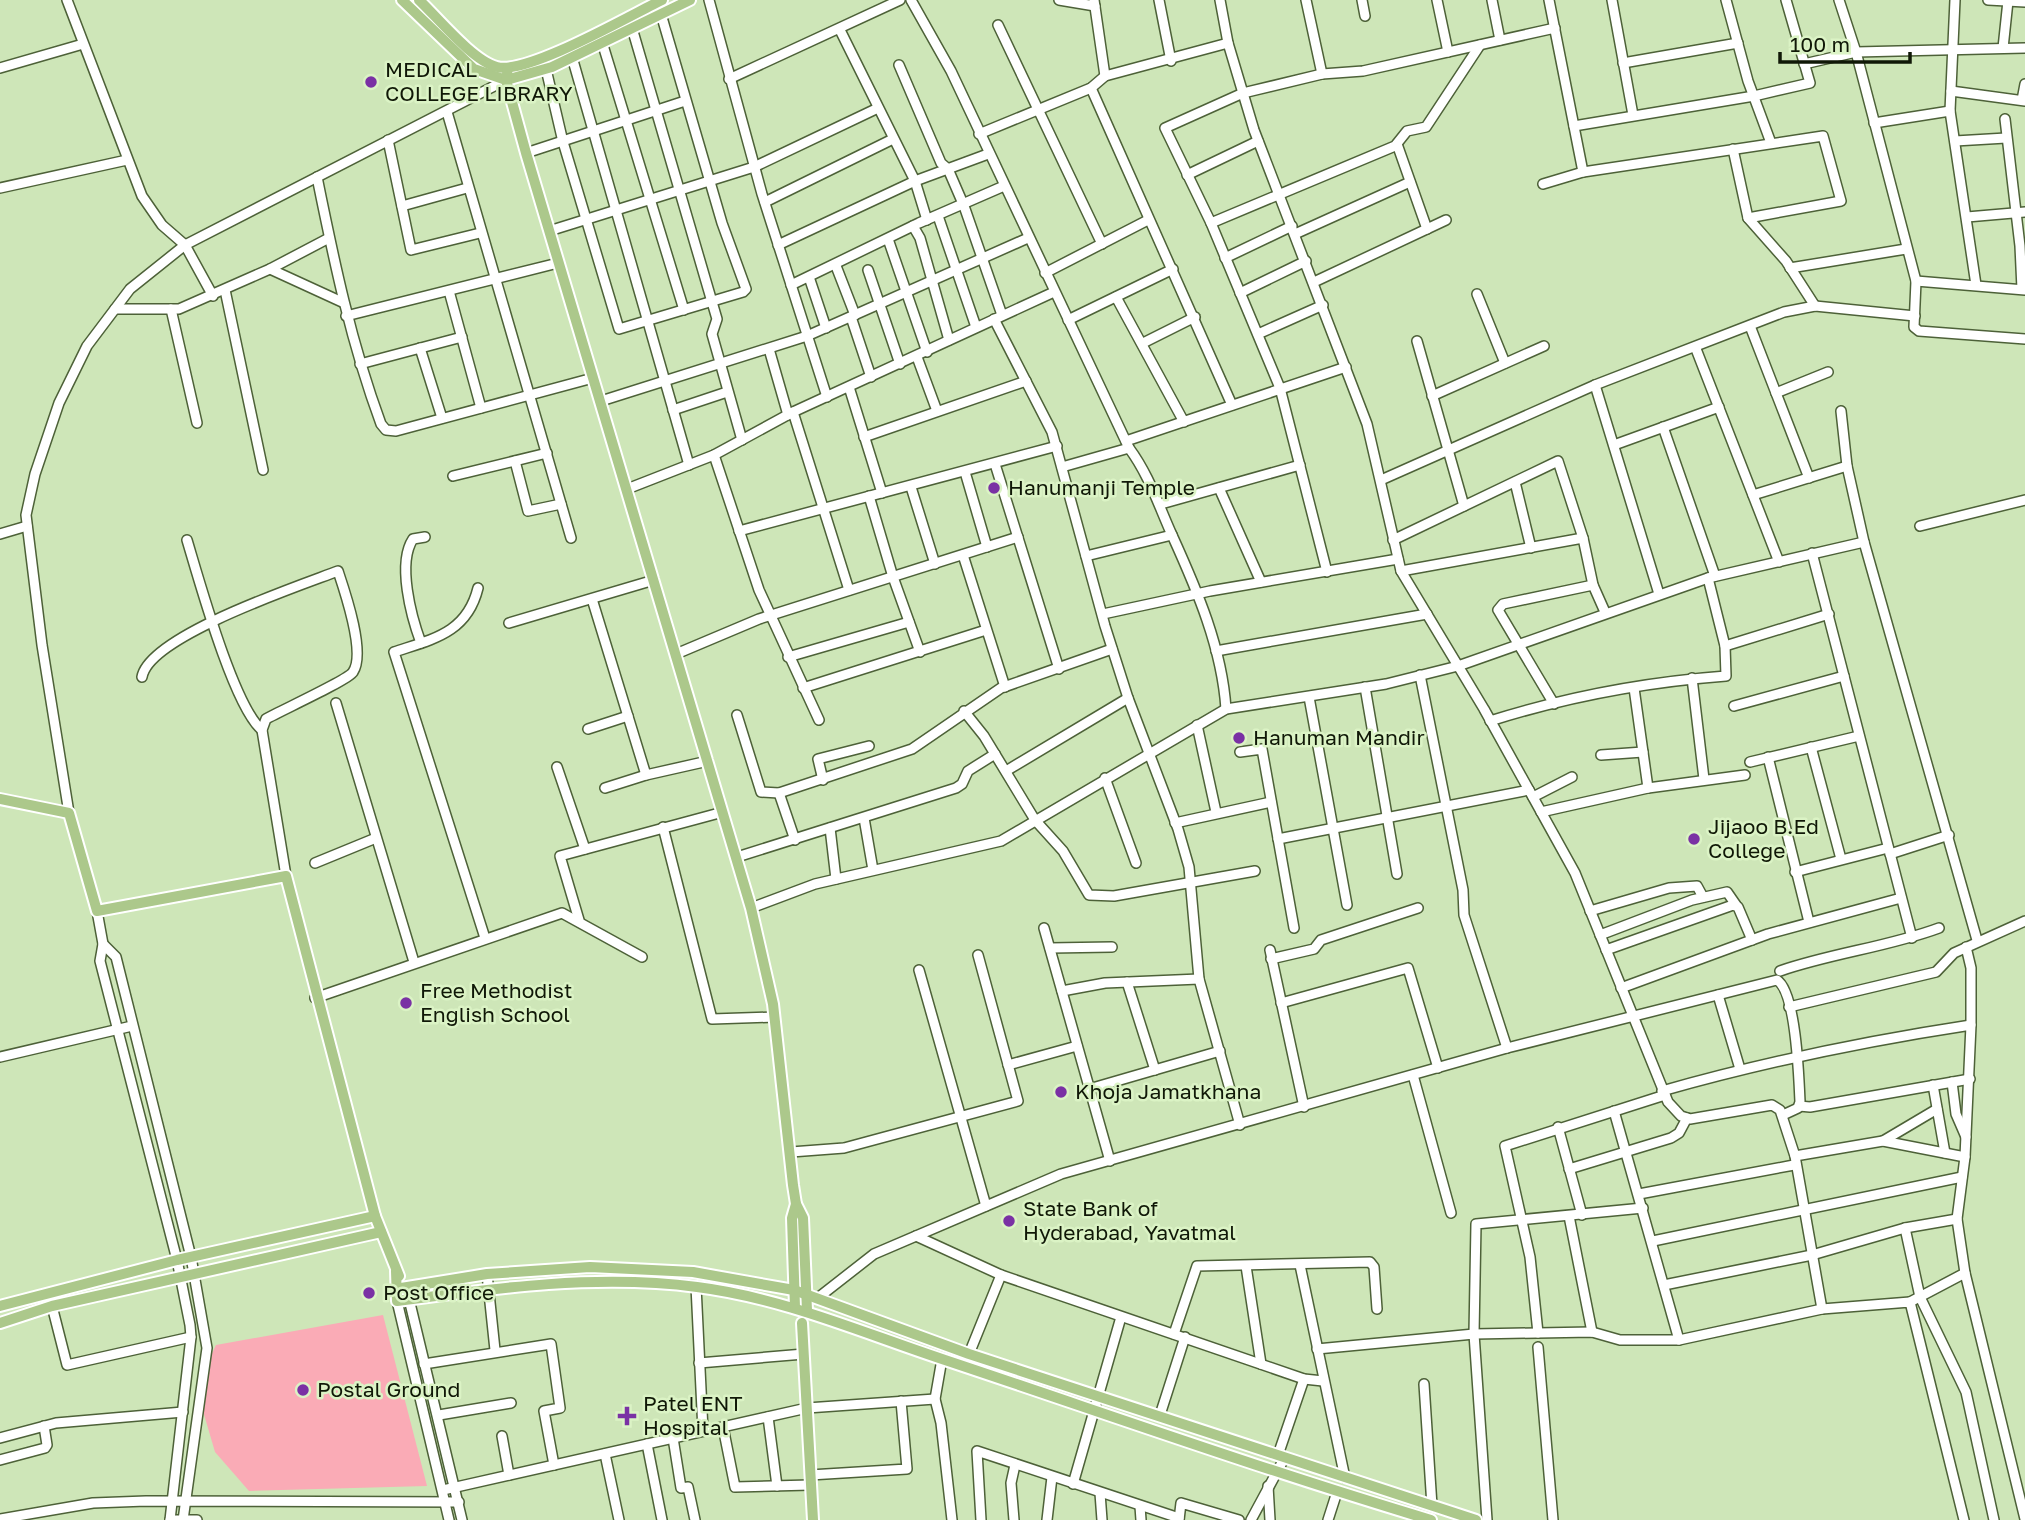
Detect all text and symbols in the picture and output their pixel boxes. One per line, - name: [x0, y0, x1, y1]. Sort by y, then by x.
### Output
- scale bar: [1780, 21, 1910, 65]
- text: 100 m: [1790, 31, 1850, 57]
- place label: MEDICAL COLLEGE LIBRARY: [385, 56, 573, 106]
- marker: MEDICAL COLLEGE LIBRARY: [363, 74, 379, 90]
- place label: Hanumanji Temple: [1008, 474, 1195, 500]
- marker: Hanumanji Temple: [986, 480, 1002, 496]
- place label: Hanuman Mandir: [1253, 724, 1425, 750]
- marker: Hanuman Mandir: [1231, 730, 1247, 746]
- place label: Jijaoo B.Ed College: [1708, 813, 1819, 863]
- marker: Jijaoo B.Ed College: [1686, 831, 1702, 847]
- place label: Free Methodist English School: [420, 977, 572, 1027]
- marker: Free Methodist English School: [398, 995, 414, 1011]
- place label: Khoja Jamatkhana: [1075, 1078, 1261, 1104]
- marker: Khoja Jamatkhana: [1053, 1084, 1069, 1100]
- place label: State Bank of Hyderabad, Yavatmal: [1023, 1195, 1236, 1245]
- marker: State Bank of Hyderabad, Yavatmal: [1001, 1213, 1017, 1229]
- place label: Post Office: [383, 1279, 494, 1305]
- marker: Post Office: [361, 1285, 377, 1301]
- place label: Postal Ground: [317, 1376, 460, 1402]
- marker: Postal Ground: [295, 1382, 311, 1398]
- place label: Patel ENT Hospital: [643, 1390, 743, 1440]
- marker: Patel ENT Hospital: [617, 1406, 637, 1426]

